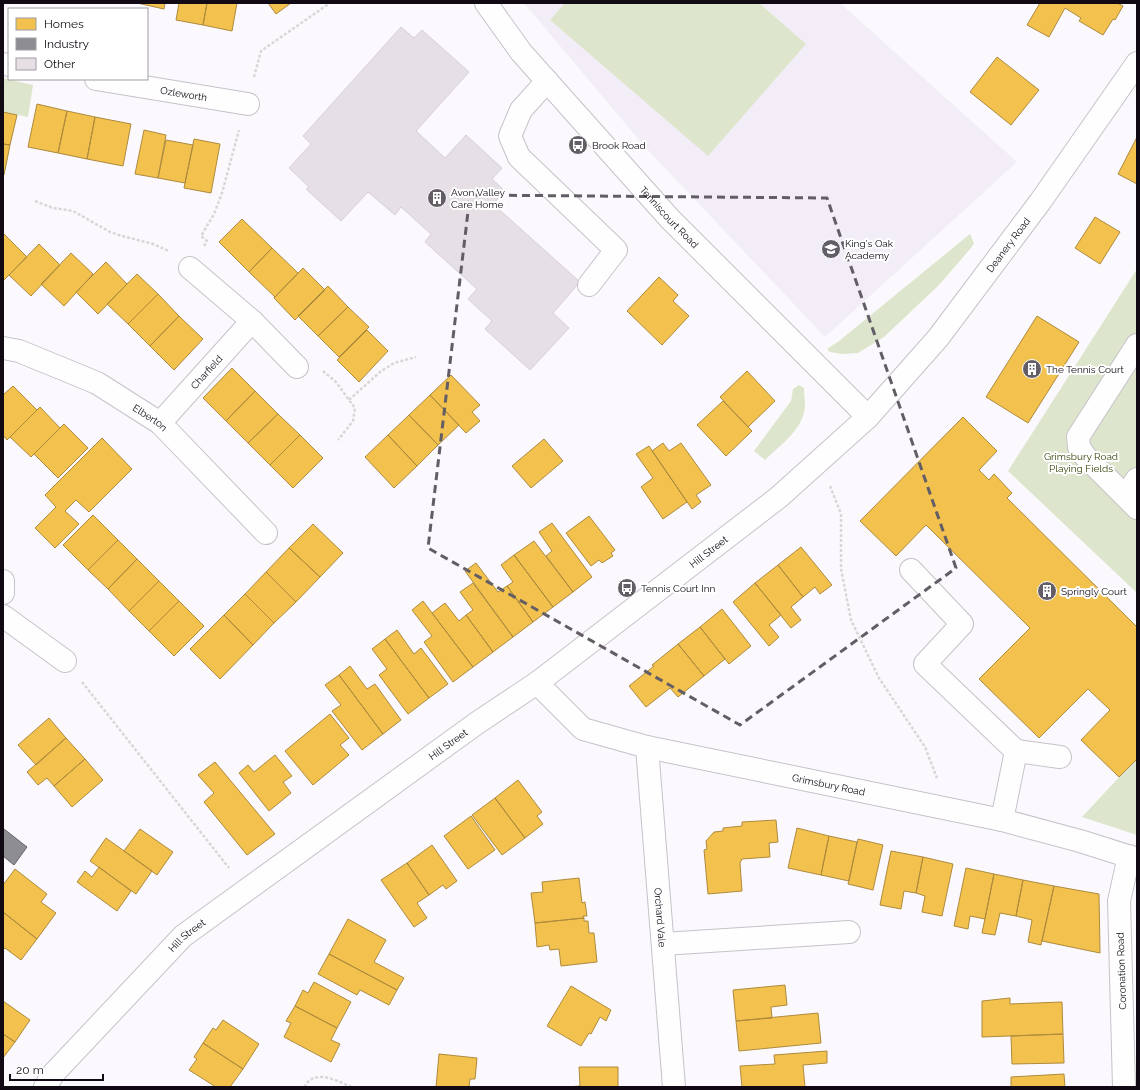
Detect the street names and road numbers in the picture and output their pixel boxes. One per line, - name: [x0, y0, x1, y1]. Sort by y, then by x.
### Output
- street label: Ozleworth: [159, 85, 208, 103]
- street label: Tenniscourt Road: [637, 184, 701, 250]
- street label: Deanery Road: [984, 216, 1032, 275]
- street label: Charfield: [189, 353, 225, 391]
- street label: Elberton: [131, 402, 170, 433]
- street label: Hill Street: [687, 533, 730, 570]
- street label: Hill Street: [427, 726, 470, 762]
- street label: Grimsbury Road: [791, 772, 866, 798]
- street label: Orchard Vale: [652, 887, 668, 948]
- street label: Hill Street: [166, 916, 208, 954]
- street label: Coronation Road: [1115, 932, 1128, 1010]

